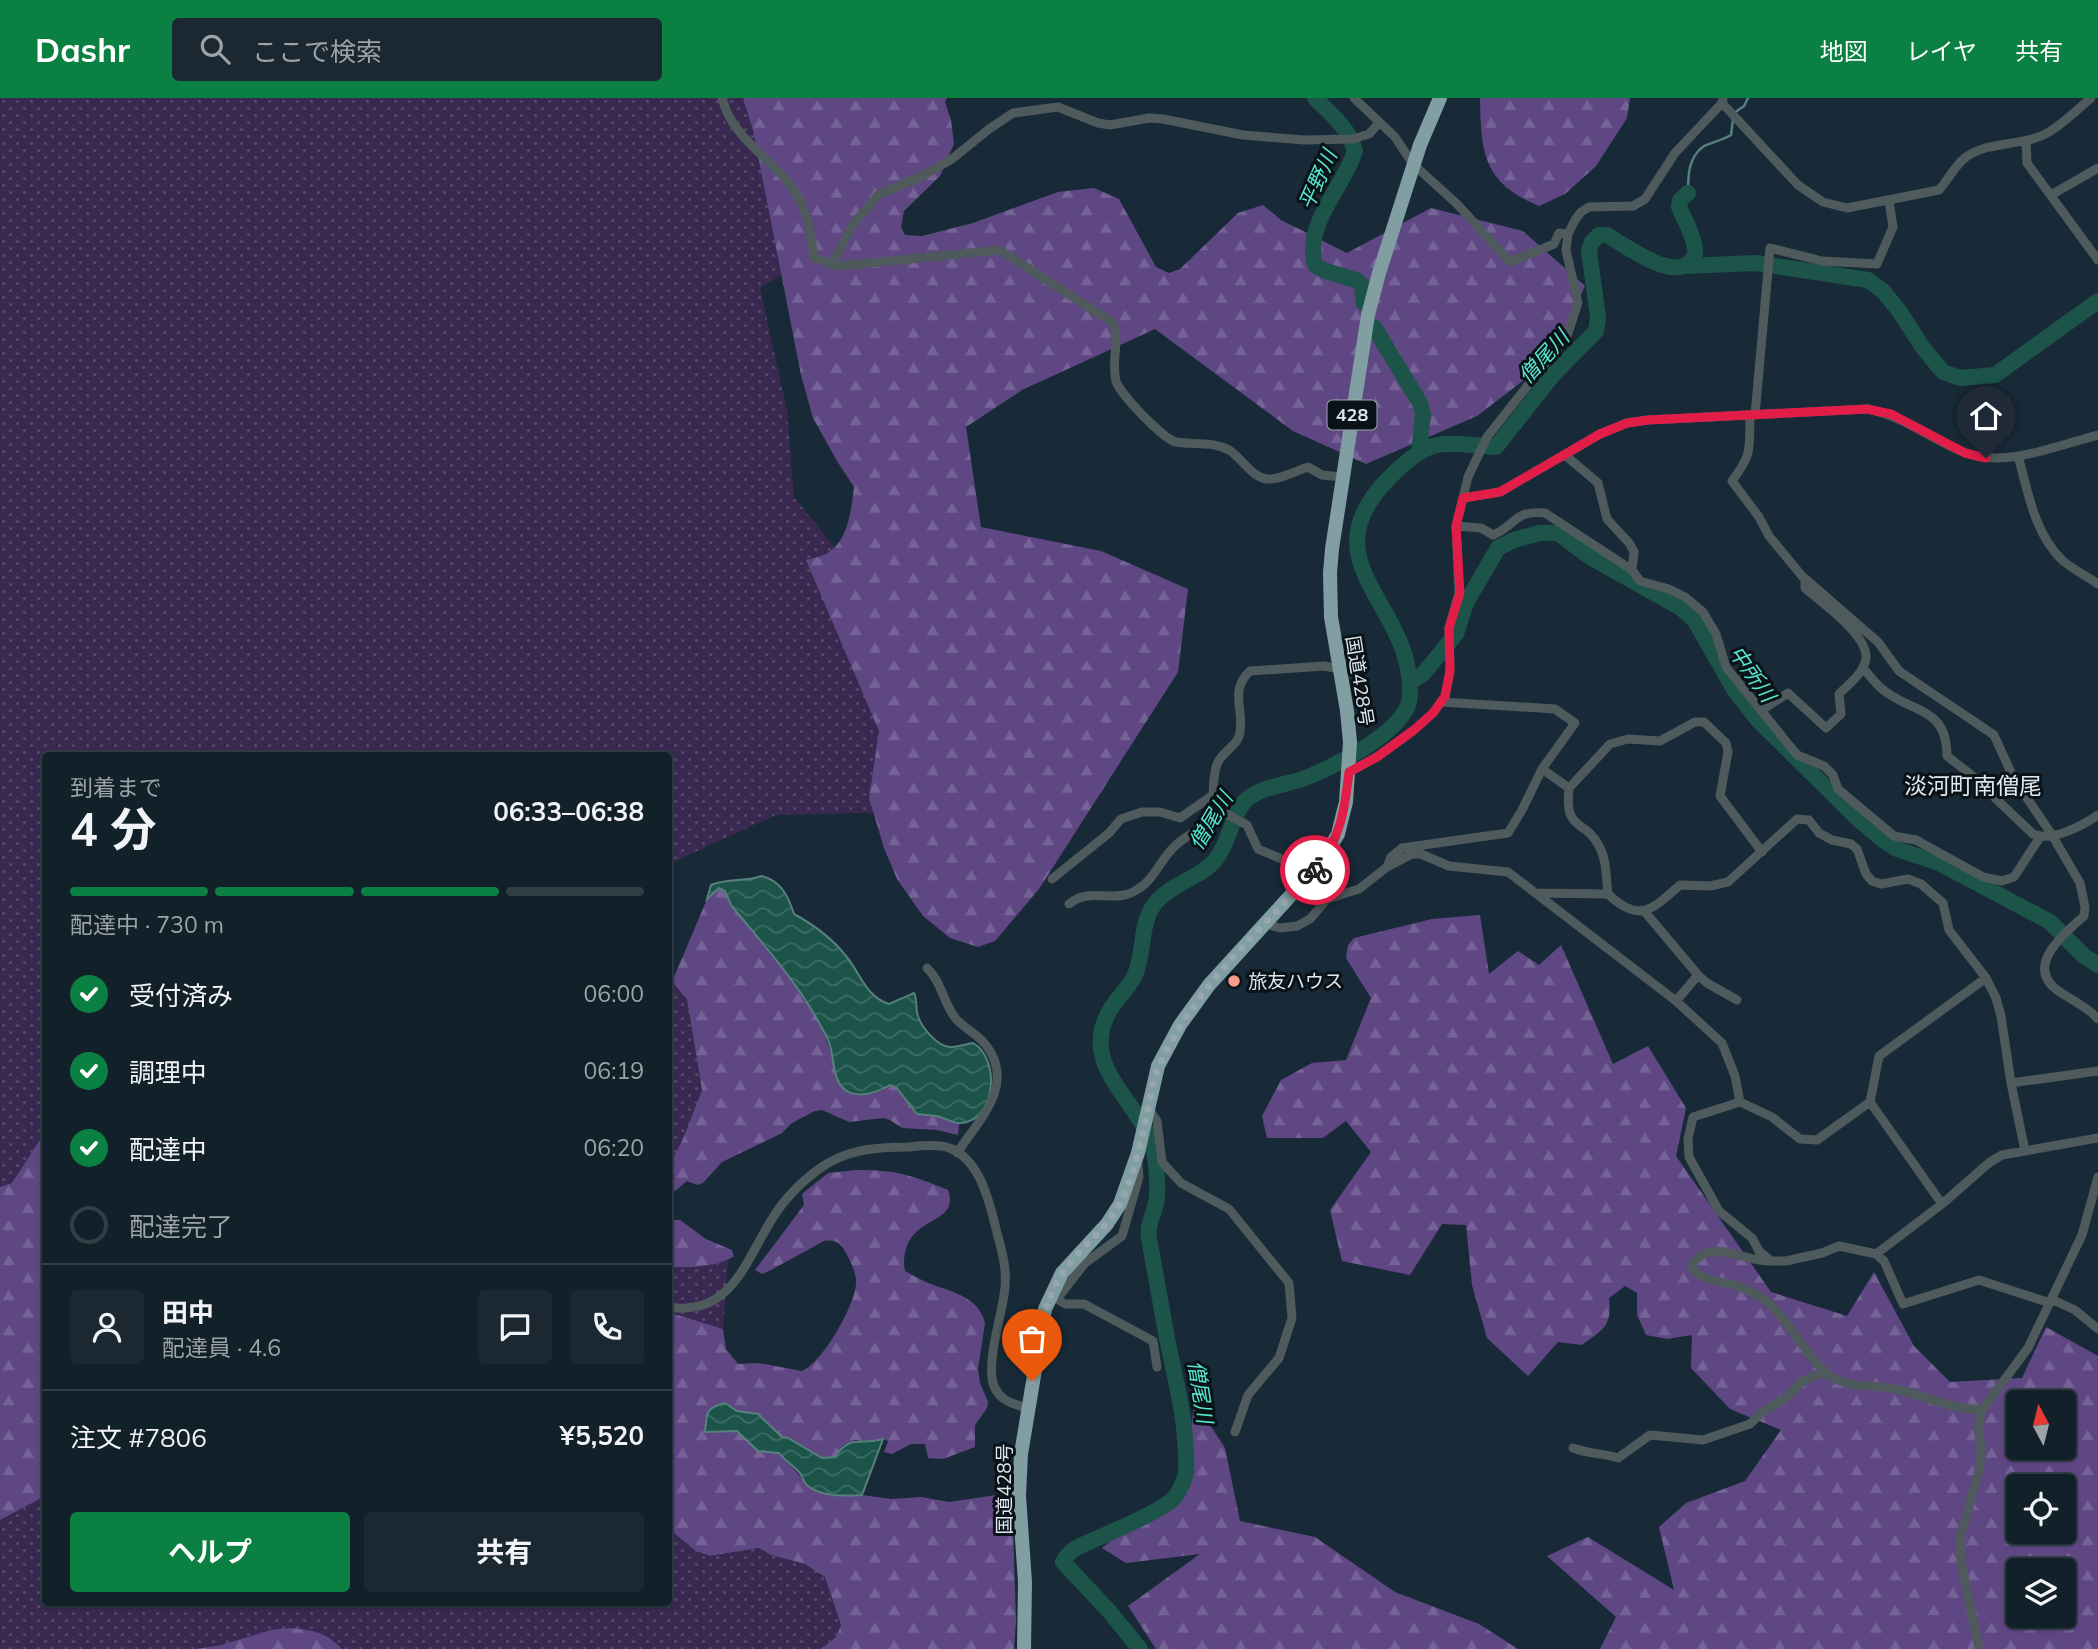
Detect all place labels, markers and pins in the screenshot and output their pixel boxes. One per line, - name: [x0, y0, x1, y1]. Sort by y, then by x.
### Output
- pin: [1956, 386, 2016, 458]
- place label: 旅友ハウス: [1248, 969, 1343, 993]
- marker: 旅友ハウス: [1226, 973, 1242, 989]
- pin: [1002, 1309, 1062, 1381]

